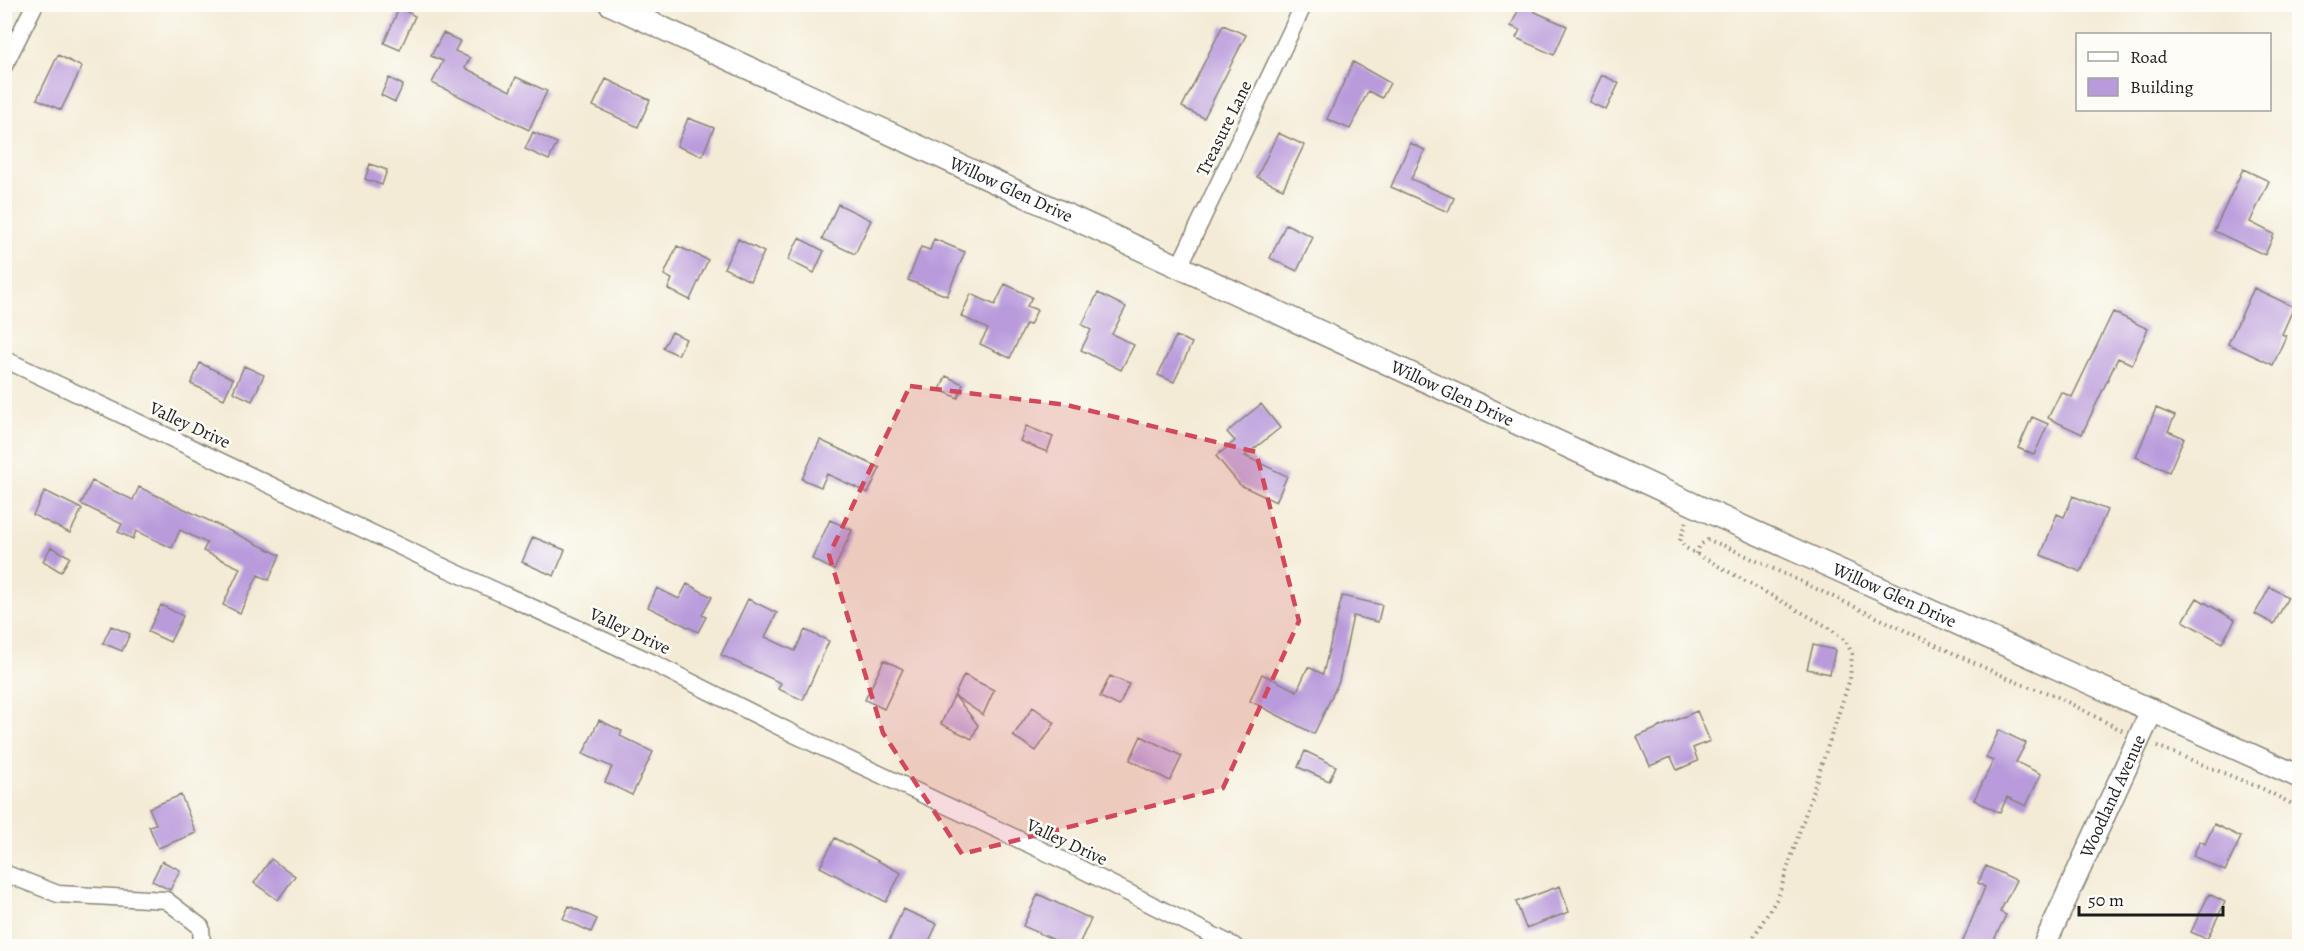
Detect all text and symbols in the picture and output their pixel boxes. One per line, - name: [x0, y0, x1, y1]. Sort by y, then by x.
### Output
- legend: [2076, 33, 2271, 111]
- text: Road: [2130, 45, 2168, 69]
- text: Building: [2130, 75, 2194, 99]
- street label: Treasure Lane: [1191, 76, 1257, 180]
- street label: Willow Glen Drive: [945, 150, 1077, 228]
- street label: Willow Glen Drive: [1386, 354, 1518, 432]
- street label: Valley Drive: [145, 395, 234, 454]
- street label: Willow Glen Drive: [1828, 556, 1960, 633]
- street label: Valley Drive: [585, 601, 674, 660]
- street label: Woodland Avenue: [2074, 731, 2151, 862]
- street label: Valley Drive: [1022, 812, 1111, 871]
- scale bar: [2079, 879, 2223, 917]
- text: 50 m: [2088, 888, 2124, 912]

